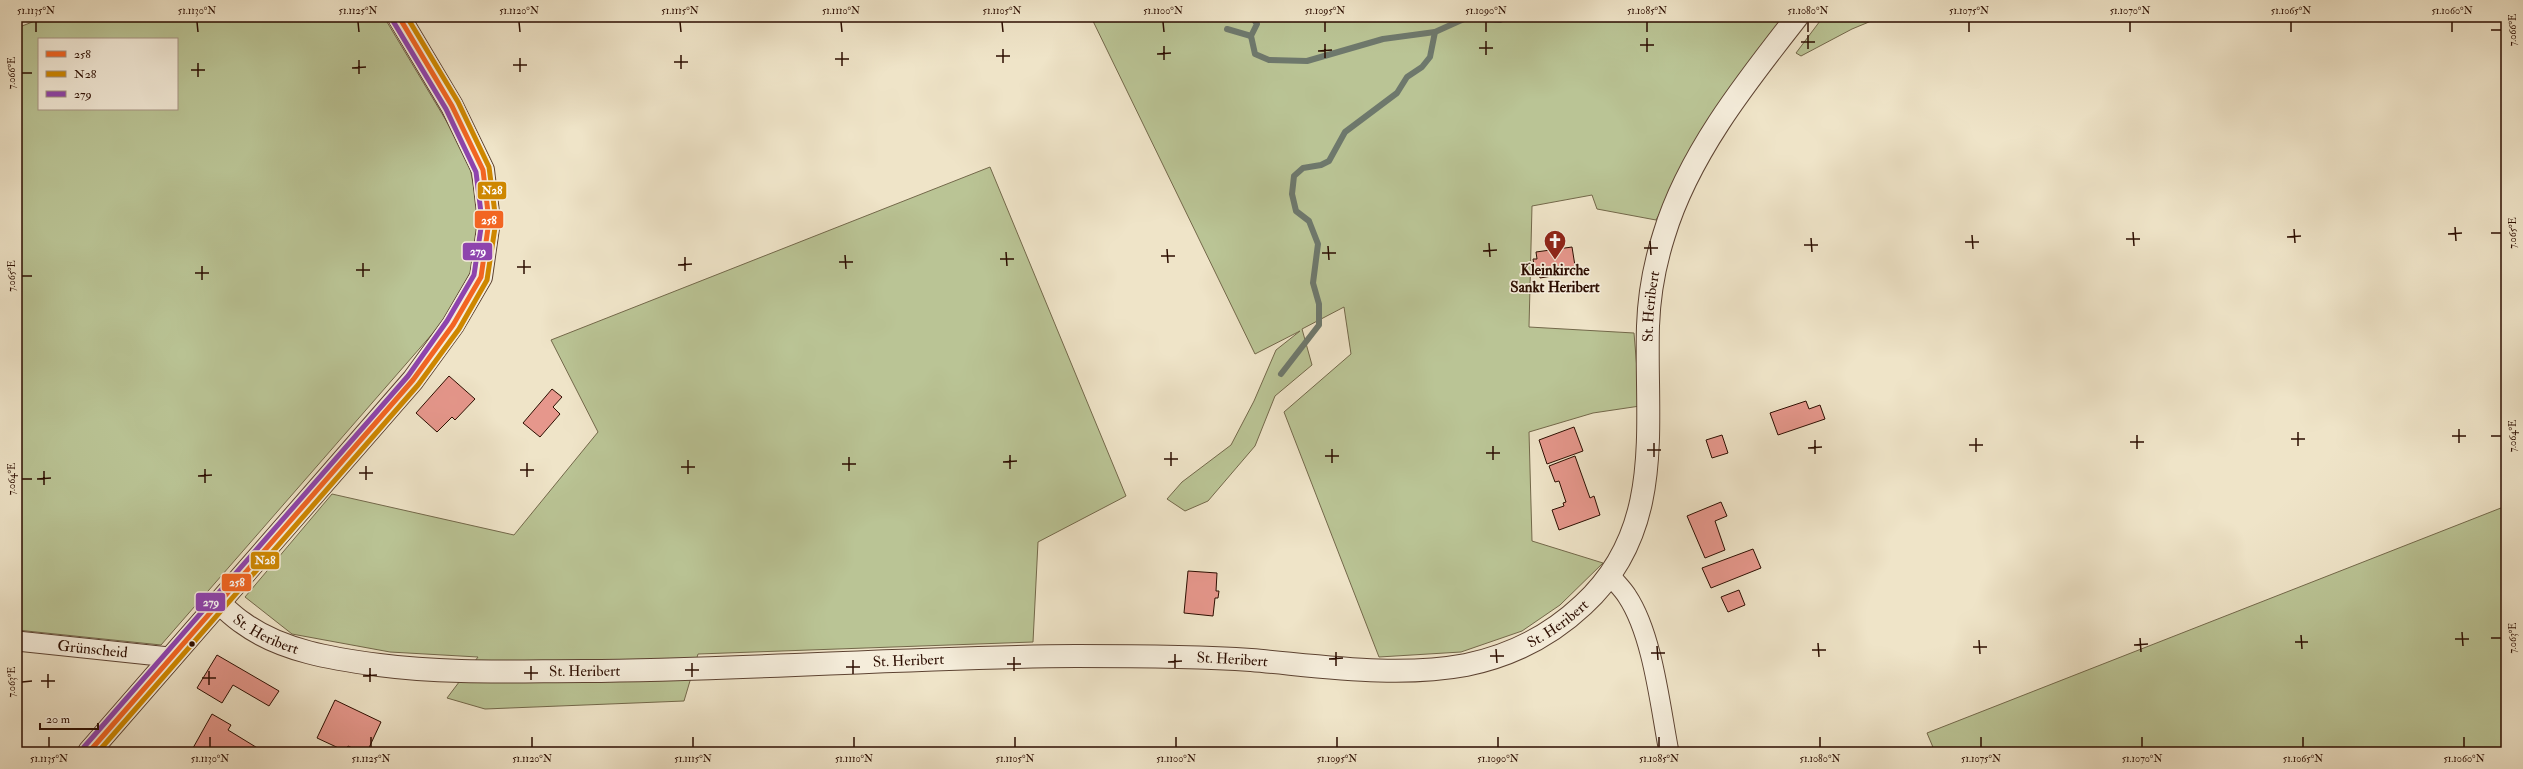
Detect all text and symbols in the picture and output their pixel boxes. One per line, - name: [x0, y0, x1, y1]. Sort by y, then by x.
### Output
- text: 51.1135°N: [17, 5, 55, 17]
- text: 51.1130°N: [178, 5, 216, 17]
- text: 51.1125°N: [339, 5, 378, 17]
- text: 51.1120°N: [499, 5, 539, 17]
- text: 51.1115°N: [661, 5, 699, 17]
- text: 51.1110°N: [822, 5, 860, 17]
- text: 51.1105°N: [983, 5, 1022, 17]
- text: 51.1100°N: [1143, 5, 1183, 17]
- text: 51.1095°N: [1305, 5, 1345, 17]
- text: 51.1090°N: [1465, 5, 1507, 17]
- text: 51.1085°N: [1627, 5, 1667, 17]
- text: 51.1080°N: [1788, 5, 1828, 17]
- text: 51.1075°N: [1949, 5, 1989, 17]
- text: 51.1070°N: [2110, 5, 2150, 17]
- text: 51.1065°N: [2271, 5, 2311, 17]
- text: 51.1060°N: [2431, 5, 2473, 17]
- text: 7.066°E: [2507, 14, 2519, 46]
- legend: [38, 38, 178, 110]
- text: 258: [74, 47, 91, 62]
- text: 7.066°E: [6, 57, 18, 89]
- text: N28: [74, 67, 97, 82]
- text: 279: [74, 87, 92, 102]
- line badge: N28: [477, 181, 507, 200]
- text: N28: [481, 184, 503, 197]
- line badge: 258: [474, 210, 504, 229]
- text: 258: [481, 214, 498, 227]
- text: 7.065°E: [2507, 217, 2519, 249]
- church icon: Kleinkirche Sankt Heribert: [1542, 228, 1568, 261]
- line badge: 279: [462, 242, 493, 261]
- text: 279: [470, 245, 486, 258]
- text: 7.065°E: [6, 260, 18, 292]
- place label: Kleinkirche Sankt Heribert: [1510, 261, 1600, 297]
- street label: St. Heribert: [1638, 269, 1664, 342]
- text: 7.064°E: [2507, 420, 2519, 452]
- text: 7.064°E: [6, 463, 18, 495]
- line badge: N28: [250, 551, 280, 570]
- text: N28: [254, 554, 276, 567]
- line badge: 258: [221, 573, 252, 592]
- text: 258: [229, 576, 246, 589]
- line badge: 279: [195, 592, 226, 612]
- street label: St. Heribert: [1524, 595, 1593, 652]
- text: 279: [203, 596, 219, 609]
- street label: St. Heribert: [229, 610, 301, 658]
- text: 7.063°E: [2507, 622, 2519, 654]
- street label: Grünscheid: [57, 636, 129, 662]
- unlabelled marker: [187, 639, 197, 649]
- street label: St. Heribert: [1196, 648, 1269, 671]
- street label: St. Heribert: [872, 649, 945, 671]
- street label: St. Heribert: [549, 661, 621, 681]
- text: 7.063°E: [6, 666, 18, 698]
- scale bar: [40, 705, 98, 731]
- text: 20 m: [46, 712, 71, 727]
- text: 51.1135°N: [30, 753, 68, 765]
- text: 51.1130°N: [191, 753, 229, 765]
- text: 51.1125°N: [352, 753, 391, 765]
- text: 51.1120°N: [512, 753, 552, 765]
- text: 51.1115°N: [674, 753, 712, 765]
- text: 51.1110°N: [835, 753, 873, 765]
- text: 51.1105°N: [996, 753, 1035, 765]
- text: 51.1100°N: [1156, 753, 1196, 765]
- text: 51.1095°N: [1317, 753, 1357, 765]
- text: 51.1090°N: [1477, 753, 1519, 765]
- text: 51.1085°N: [1639, 753, 1679, 765]
- text: 51.1080°N: [1800, 753, 1840, 765]
- text: 51.1075°N: [1961, 753, 2001, 765]
- text: 51.1070°N: [2122, 753, 2162, 765]
- text: 51.1065°N: [2283, 753, 2323, 765]
- text: 51.1060°N: [2443, 753, 2485, 765]

